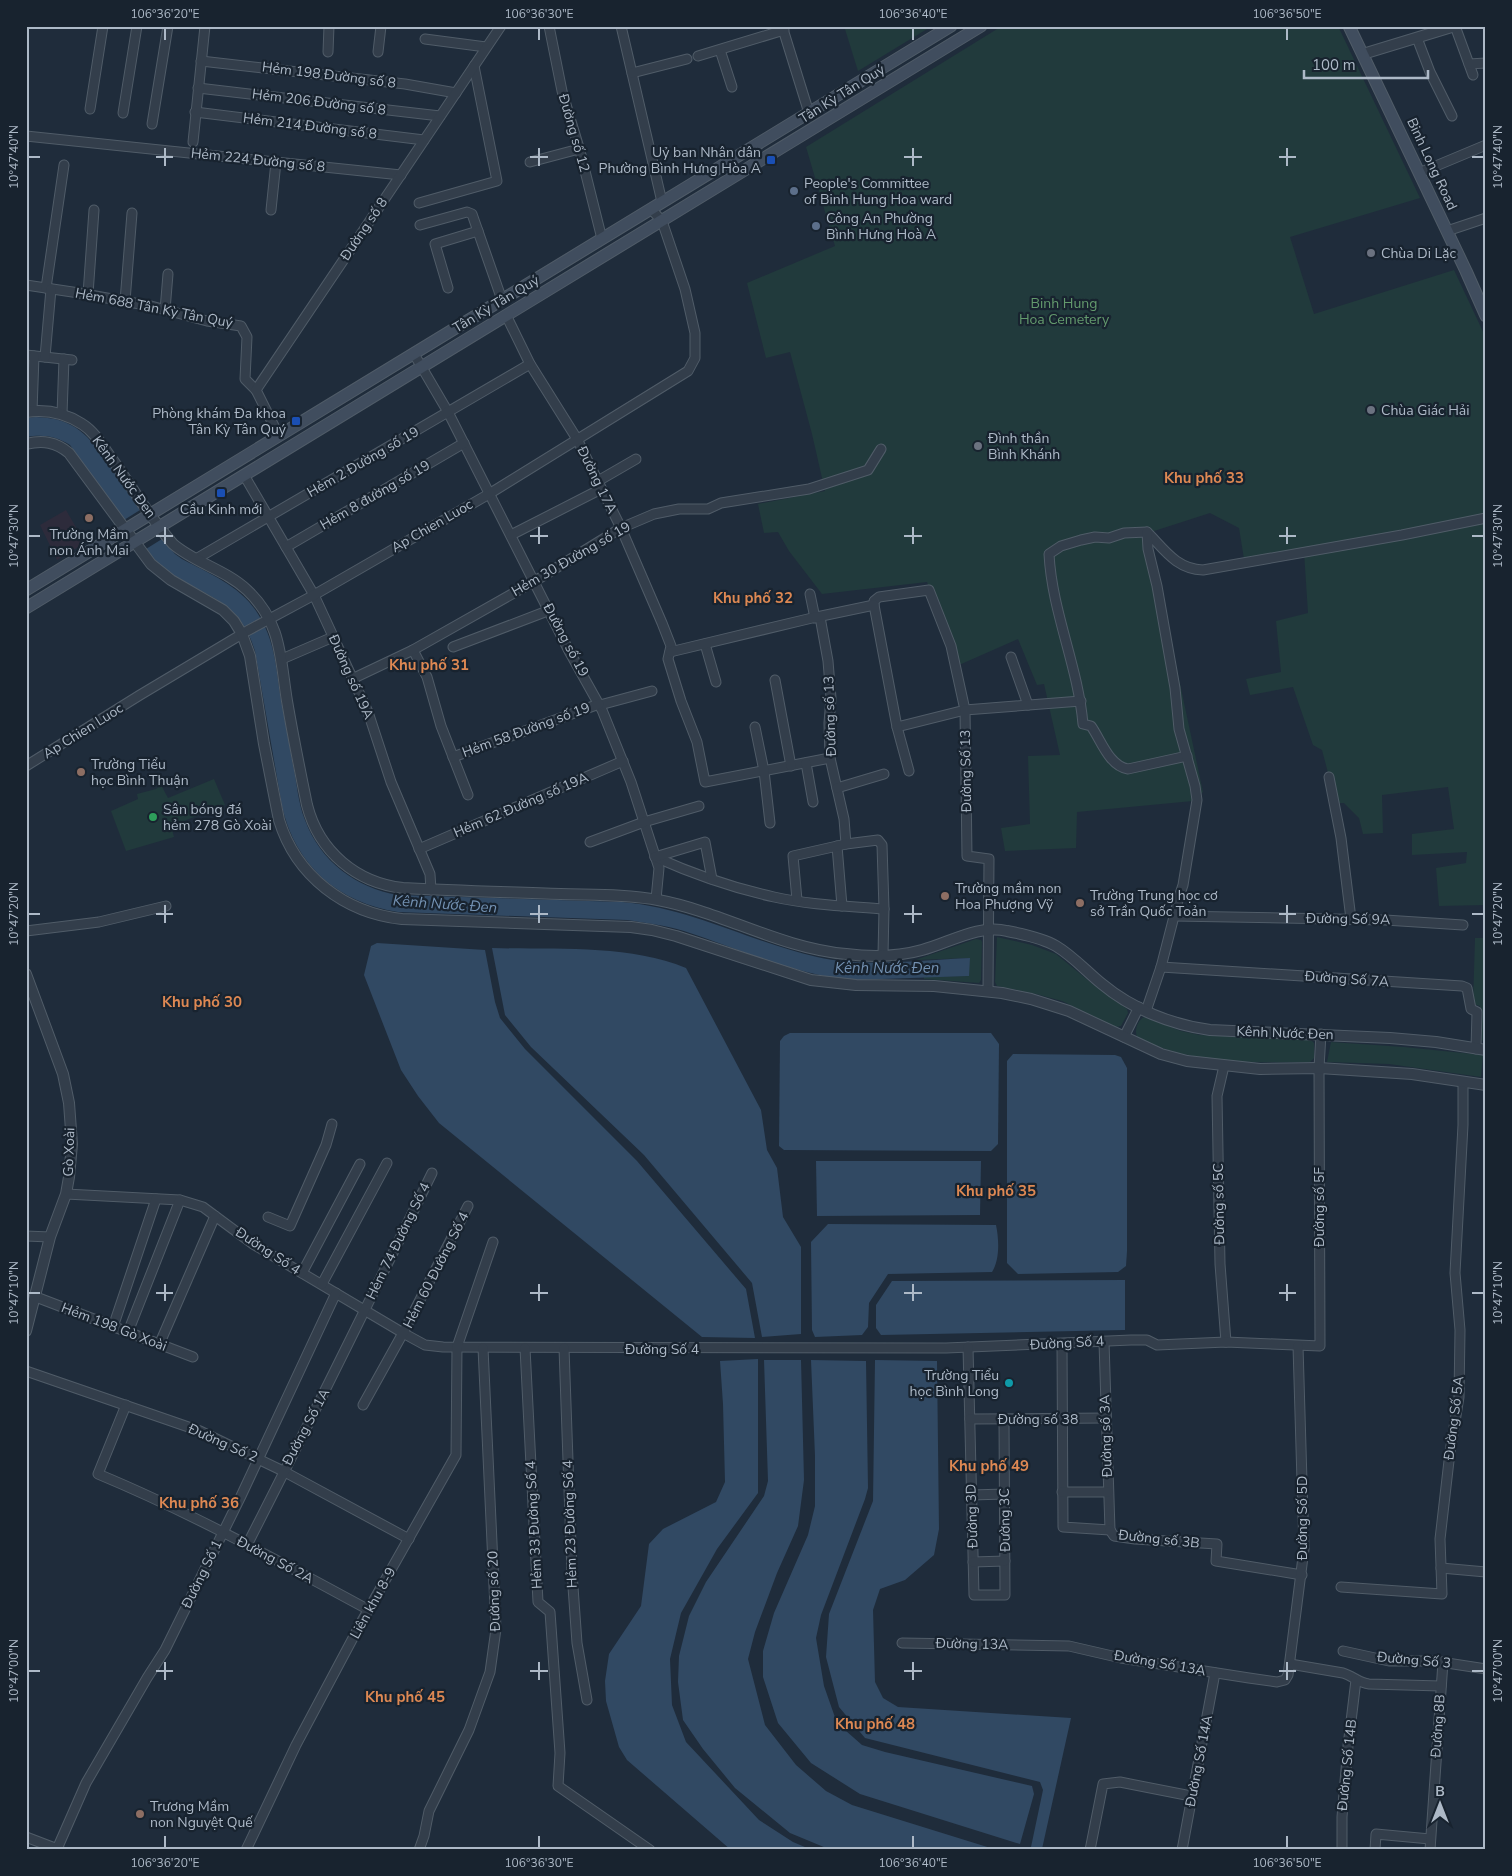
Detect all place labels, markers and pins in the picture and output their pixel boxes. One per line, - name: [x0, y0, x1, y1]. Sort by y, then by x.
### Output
- place label: Uỷ ban Nhân dân Phường Bình Hưng Hòa A: [599, 143, 761, 178]
- marker: Uỷ ban Nhân dân Phường Bình Hưng Hòa A: [765, 154, 777, 166]
- place label: People's Committee of Binh Hung Hoa ward: [804, 174, 952, 209]
- marker: People's Committee of Binh Hung Hoa ward: [788, 185, 800, 197]
- place label: Công An Phường Bình Hưng Hoà A: [826, 209, 936, 244]
- marker: Công An Phường Bình Hưng Hoà A: [810, 220, 822, 232]
- place label: Chùa Di Lặc: [1381, 244, 1457, 263]
- marker: Chùa Di Lặc: [1365, 247, 1377, 259]
- place label: Chùa Giác Hải: [1381, 401, 1469, 420]
- place label: Phòng khám Đa khoa Tân Kỳ Tân Quý: [152, 404, 287, 439]
- marker: Chùa Giác Hải: [1365, 404, 1377, 416]
- marker: Phòng khám Đa khoa Tân Kỳ Tân Quý: [290, 415, 302, 427]
- place label: Đình thần Bình Khánh: [987, 429, 1060, 464]
- marker: Đình thần Bình Khánh: [972, 440, 984, 452]
- marker: Cầu Kinh mới: [215, 487, 227, 499]
- place label: Cầu Kinh mới: [180, 500, 262, 519]
- marker: Trường Mầm non Ánh Mai: [83, 512, 95, 524]
- place label: Trường Mầm non Ánh Mai: [49, 525, 129, 560]
- place label: Trường Tiểu học Bình Thuận: [91, 755, 189, 790]
- marker: Trường Tiểu học Bình Thuận: [75, 766, 87, 778]
- place label: Sân bóng đá hẻm 278 Gò Xoài: [163, 800, 272, 835]
- marker: Sân bóng đá hẻm 278 Gò Xoài: [147, 811, 159, 823]
- place label: Trường mầm non Hoa Phượng Vỹ: [955, 879, 1061, 914]
- place label: Trường Trung học cơ sở Trần Quốc Toản: [1090, 886, 1218, 921]
- marker: Trường mầm non Hoa Phượng Vỹ: [939, 890, 951, 902]
- marker: Trường Trung học cơ sở Trần Quốc Toản: [1074, 897, 1086, 909]
- place label: Trường Tiểu học Bình Long: [909, 1366, 999, 1401]
- marker: Trường Tiểu học Bình Long: [1003, 1377, 1015, 1389]
- place label: Trương Mầm non Nguyệt Quế: [150, 1797, 253, 1832]
- marker: Trương Mầm non Nguyệt Quế: [134, 1808, 146, 1820]

